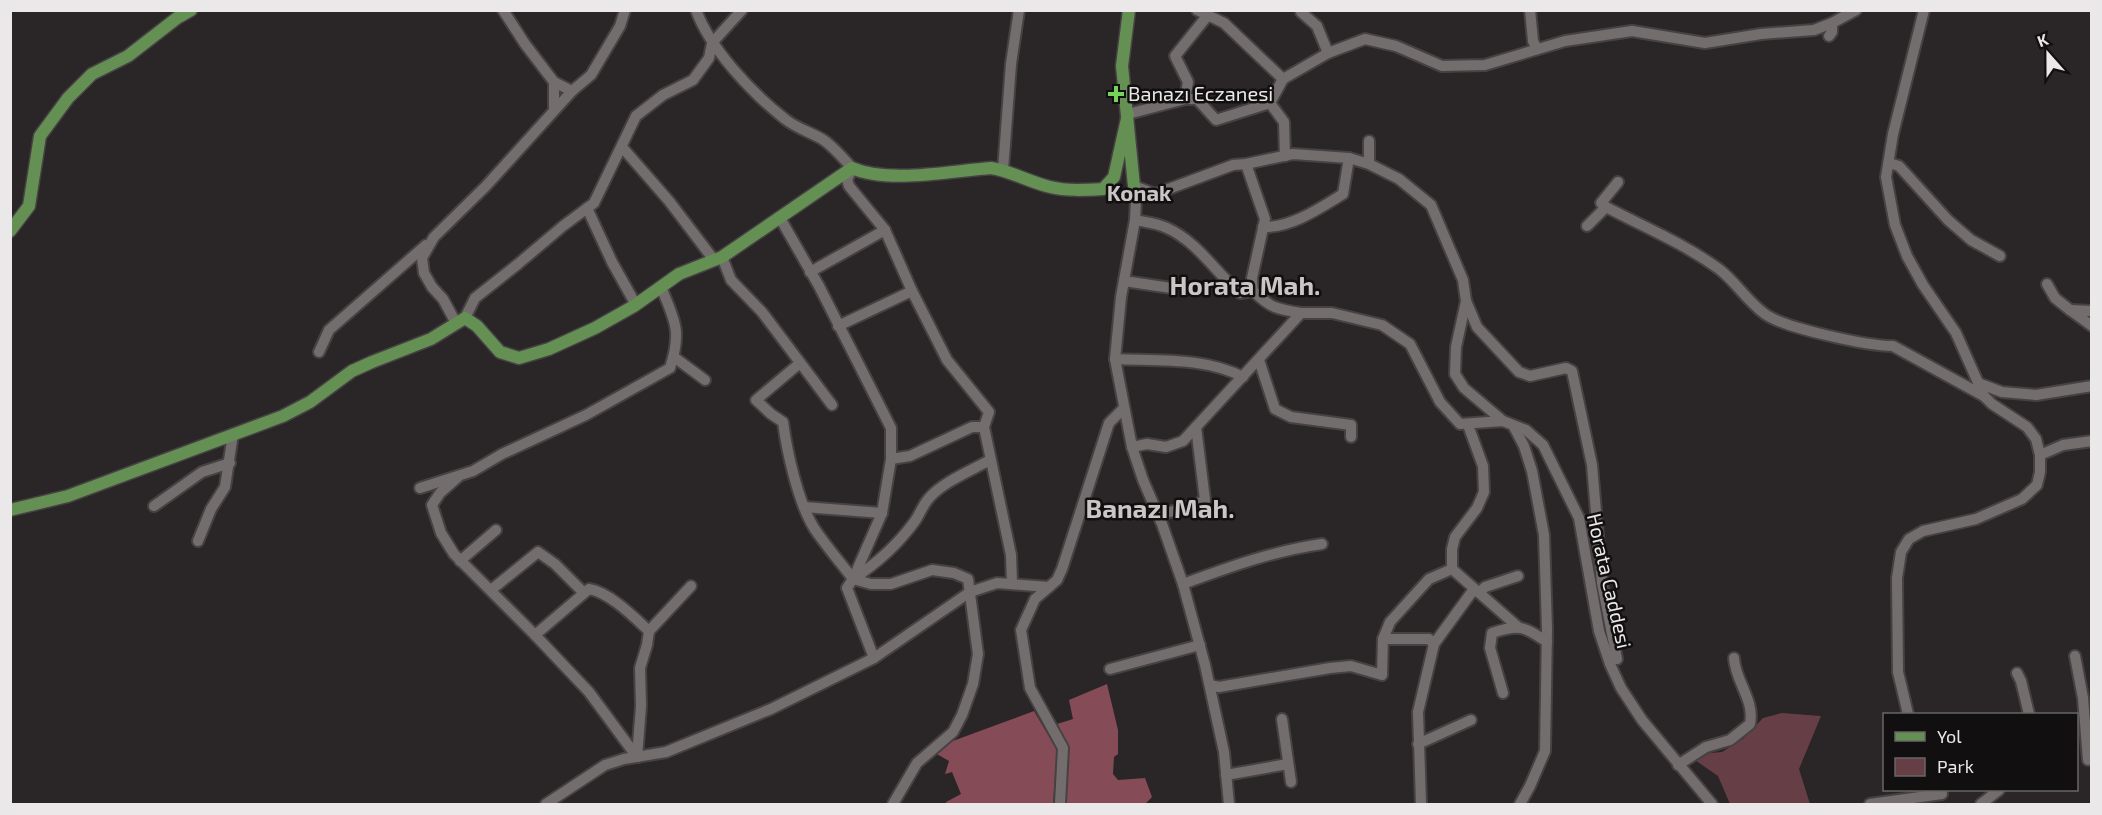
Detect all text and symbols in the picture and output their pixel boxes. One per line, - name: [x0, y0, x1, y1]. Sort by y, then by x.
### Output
- north arrow: [2018, 24, 2078, 84]
- text: K: [2034, 29, 2051, 50]
- place label: Banazı Eczanesi: [1128, 81, 1273, 105]
- marker: Banazı Eczanesi: [1109, 87, 1123, 101]
- district label: Konak: [1107, 179, 1172, 205]
- district label: Horata Mah.: [1170, 269, 1320, 300]
- district label: Banazı Mah.: [1086, 492, 1234, 523]
- street label: Horata Caddesi: [1583, 511, 1637, 651]
- legend: [1883, 713, 2078, 791]
- text: Yol: [1937, 725, 1962, 747]
- text: Park: [1937, 755, 1974, 777]

